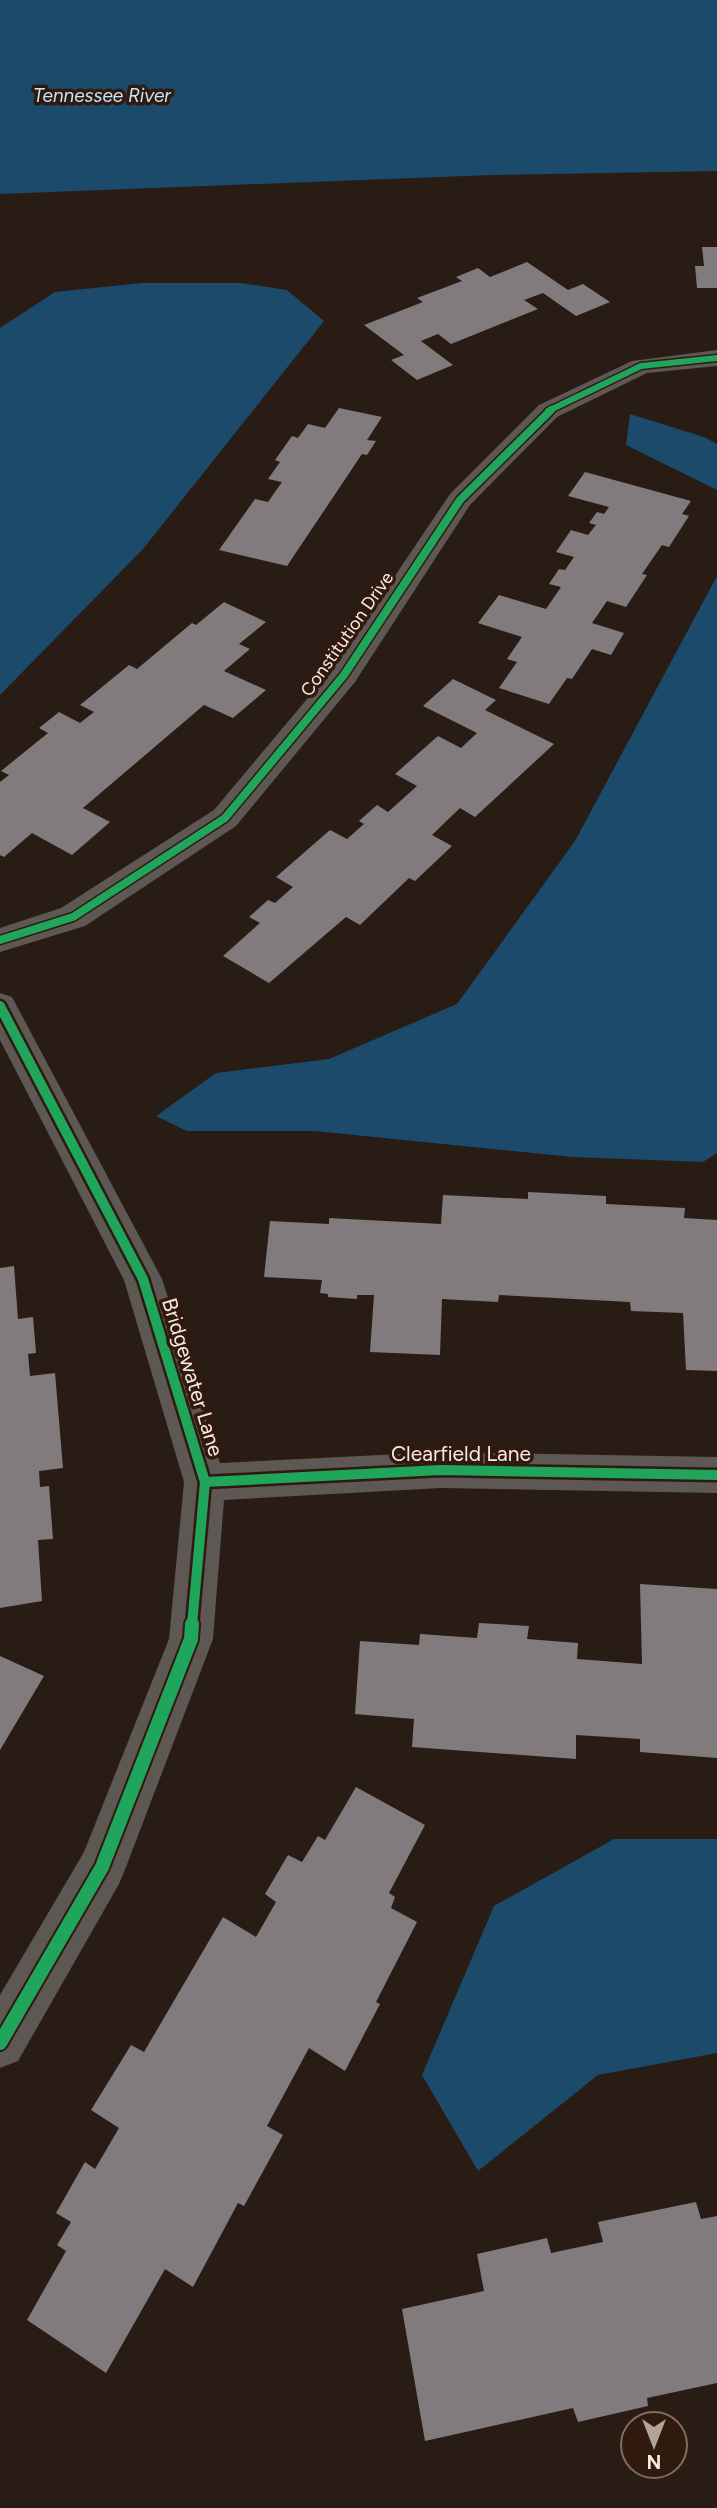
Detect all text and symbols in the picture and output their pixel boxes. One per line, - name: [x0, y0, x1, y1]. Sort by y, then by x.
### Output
- water label: Tennessee River: [33, 84, 171, 107]
- street label: Constitution Drive: [296, 567, 398, 701]
- street label: Bridgewater Lane: [157, 1295, 229, 1459]
- street label: Clearfield Lane: [391, 1441, 531, 1466]
- north arrow: [619, 2410, 689, 2480]
- text: N: [647, 2450, 661, 2473]

